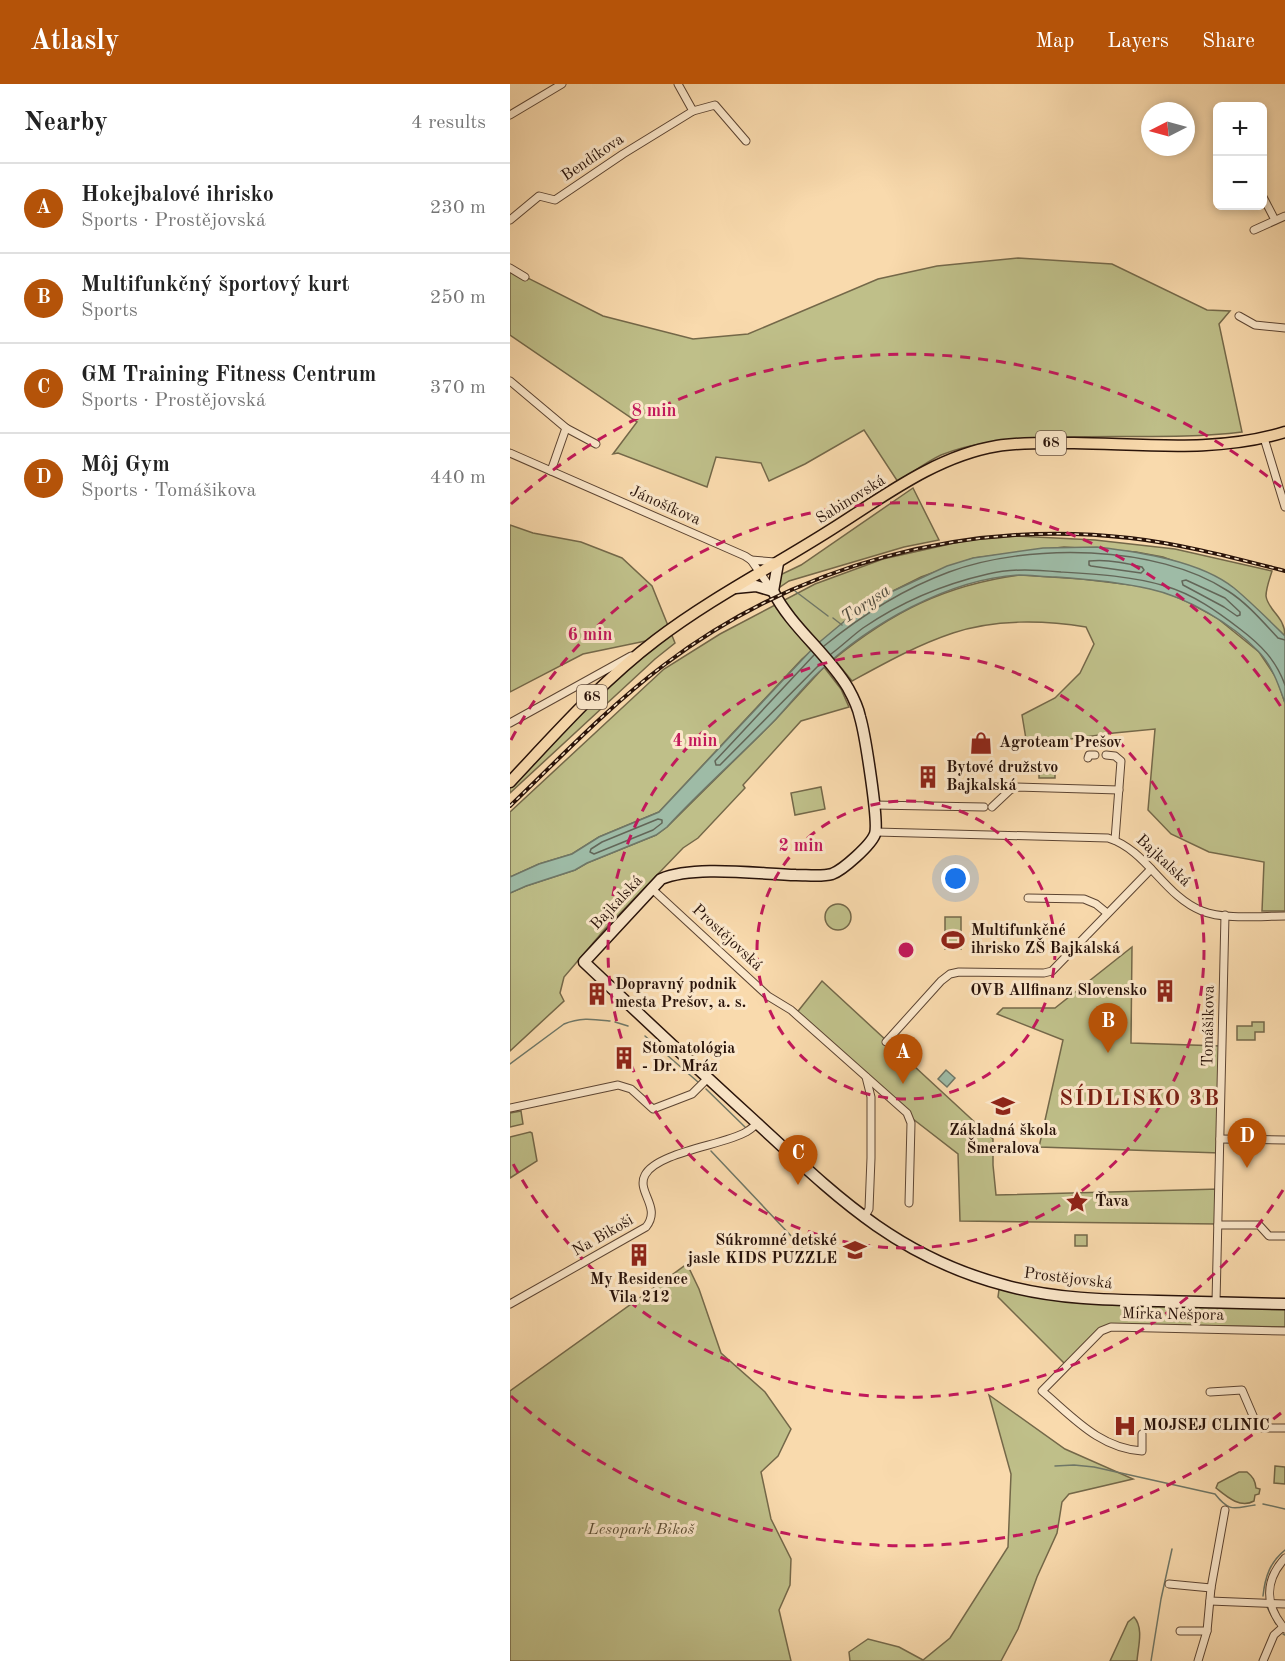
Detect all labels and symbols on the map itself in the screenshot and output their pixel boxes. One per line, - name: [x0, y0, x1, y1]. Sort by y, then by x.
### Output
- north arrow: [1141, 102, 1195, 156]
- street label: Bendíkova: [559, 131, 627, 185]
- text: 8 min: [631, 402, 677, 420]
- road number: 68: [1036, 431, 1066, 455]
- street label: Sabinovská: [814, 473, 888, 527]
- street label: Jánošíkova: [627, 483, 703, 529]
- water label: Torysa: [838, 581, 894, 627]
- text: 6 min: [567, 626, 613, 644]
- road number: 68: [577, 685, 607, 709]
- shop icon: Agroteam Prešov: [968, 730, 994, 756]
- text: 4 min: [672, 732, 718, 750]
- place label: Agroteam Prešov: [999, 735, 1122, 751]
- place label: Bytové družstvo Bajkalská: [946, 760, 1058, 794]
- building icon: Bytové družstvo Bajkalská: [915, 764, 941, 790]
- street label: Bajkalská: [1133, 832, 1193, 890]
- text: 2 min: [778, 837, 824, 855]
- your location: [941, 864, 970, 893]
- street label: Bajkalská: [588, 873, 646, 933]
- street label: Prostějovská: [689, 902, 765, 974]
- place label: Multifunkčné ihrisko ZŠ Bajkalská: [971, 923, 1120, 957]
- sports icon: Multifunkčné ihrisko ZŠ Bajkalská: [940, 927, 966, 953]
- centre of rings: [896, 940, 916, 960]
- place label: Dopravný podnik mesta Prešov, a. s.: [615, 977, 746, 1011]
- building icon: OVB Allfinanz Slovensko: [1152, 978, 1178, 1004]
- building icon: Dopravný podnik mesta Prešov, a. s.: [584, 981, 610, 1007]
- place label: OVB Allfinanz Slovensko: [970, 983, 1147, 999]
- street label: Tomášikova: [1200, 985, 1218, 1067]
- pin: B: [1088, 1004, 1128, 1053]
- pin: A: [884, 1034, 922, 1084]
- place label: Stomatológia - Dr. Mráz: [642, 1041, 735, 1075]
- building icon: Stomatológia - Dr. Mráz: [611, 1045, 637, 1071]
- district label: SÍDLISKO 3B: [1059, 1083, 1221, 1110]
- school or university icon: Základná škola Šmeralova: [990, 1093, 1016, 1119]
- pin: D: [1228, 1118, 1266, 1168]
- place label: Základná škola Šmeralova: [949, 1123, 1057, 1157]
- pin: C: [778, 1136, 818, 1185]
- place icon: Ťava: [1064, 1189, 1090, 1215]
- place label: Ťava: [1095, 1190, 1129, 1210]
- street label: Na Bikoši: [570, 1212, 636, 1260]
- place label: Súkromné detské jasle KIDS PUZZLE: [687, 1233, 837, 1267]
- school or university icon: Súkromné detské jasle KIDS PUZZLE: [842, 1237, 868, 1263]
- building icon: My Residence Vila 212: [626, 1242, 652, 1268]
- street label: Prostějovská: [1023, 1266, 1113, 1292]
- place label: My Residence Vila 212: [590, 1272, 688, 1306]
- street label: Mirka Nešpora: [1122, 1306, 1224, 1324]
- hospital icon: MOJSEJ CLINIC: [1112, 1413, 1138, 1439]
- place label: MOJSEJ CLINIC: [1143, 1418, 1270, 1434]
- park label: Lesopark Bikoš: [587, 1522, 695, 1538]

